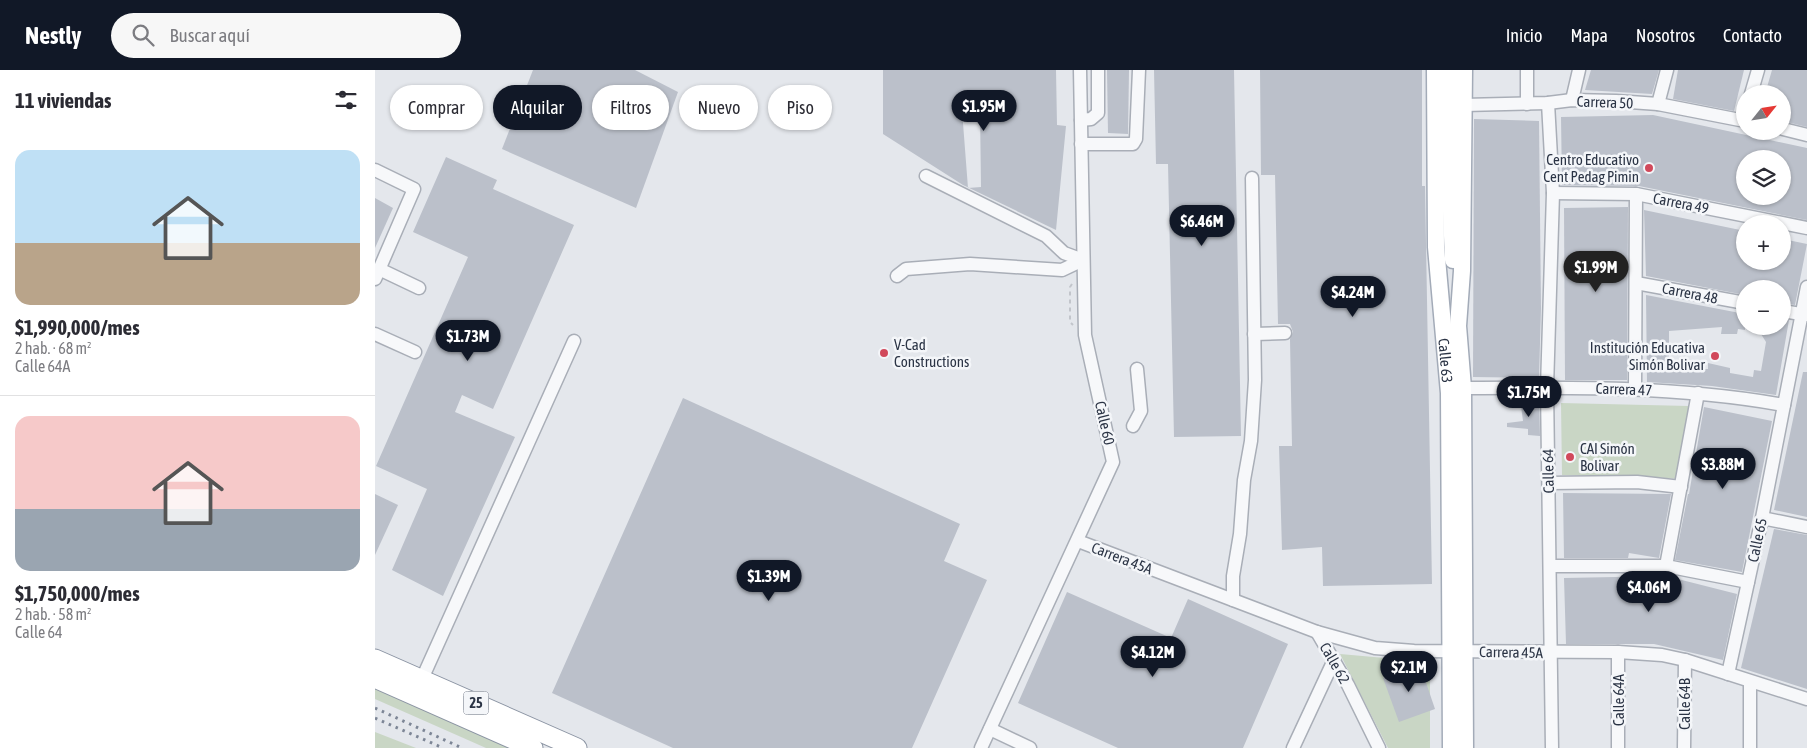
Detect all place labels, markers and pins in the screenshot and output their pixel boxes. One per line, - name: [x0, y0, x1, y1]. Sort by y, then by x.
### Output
- pin: $1.95M: [943, 90, 1025, 132]
- place label: Centro Educativo Cent Pedag Pimin: [1543, 151, 1639, 185]
- marker: Centro Educativo Cent Pedag Pimin: [1643, 162, 1655, 174]
- pin: $6.46M: [1161, 204, 1243, 247]
- pin: $1.99M: [1555, 250, 1637, 293]
- pin: $4.24M: [1312, 276, 1394, 318]
- pin: $1.73M: [427, 320, 509, 362]
- place label: V-Cad Constructions: [894, 336, 969, 370]
- place label: Institución Educativa Simón Bolivar: [1590, 339, 1706, 373]
- marker: V-Cad Constructions: [878, 347, 890, 359]
- marker: Institución Educativa Simón Bolivar: [1709, 350, 1721, 362]
- pin: $1.75M: [1488, 376, 1570, 418]
- place label: CAI Simón Bolivar: [1580, 440, 1635, 474]
- pin: $3.88M: [1682, 448, 1764, 490]
- marker: CAI Simón Bolivar: [1564, 451, 1576, 463]
- pin: $1.39M: [728, 560, 810, 602]
- pin: $4.06M: [1608, 570, 1690, 613]
- pin: $4.12M: [1112, 636, 1194, 678]
- pin: $2.1M: [1374, 650, 1444, 693]

